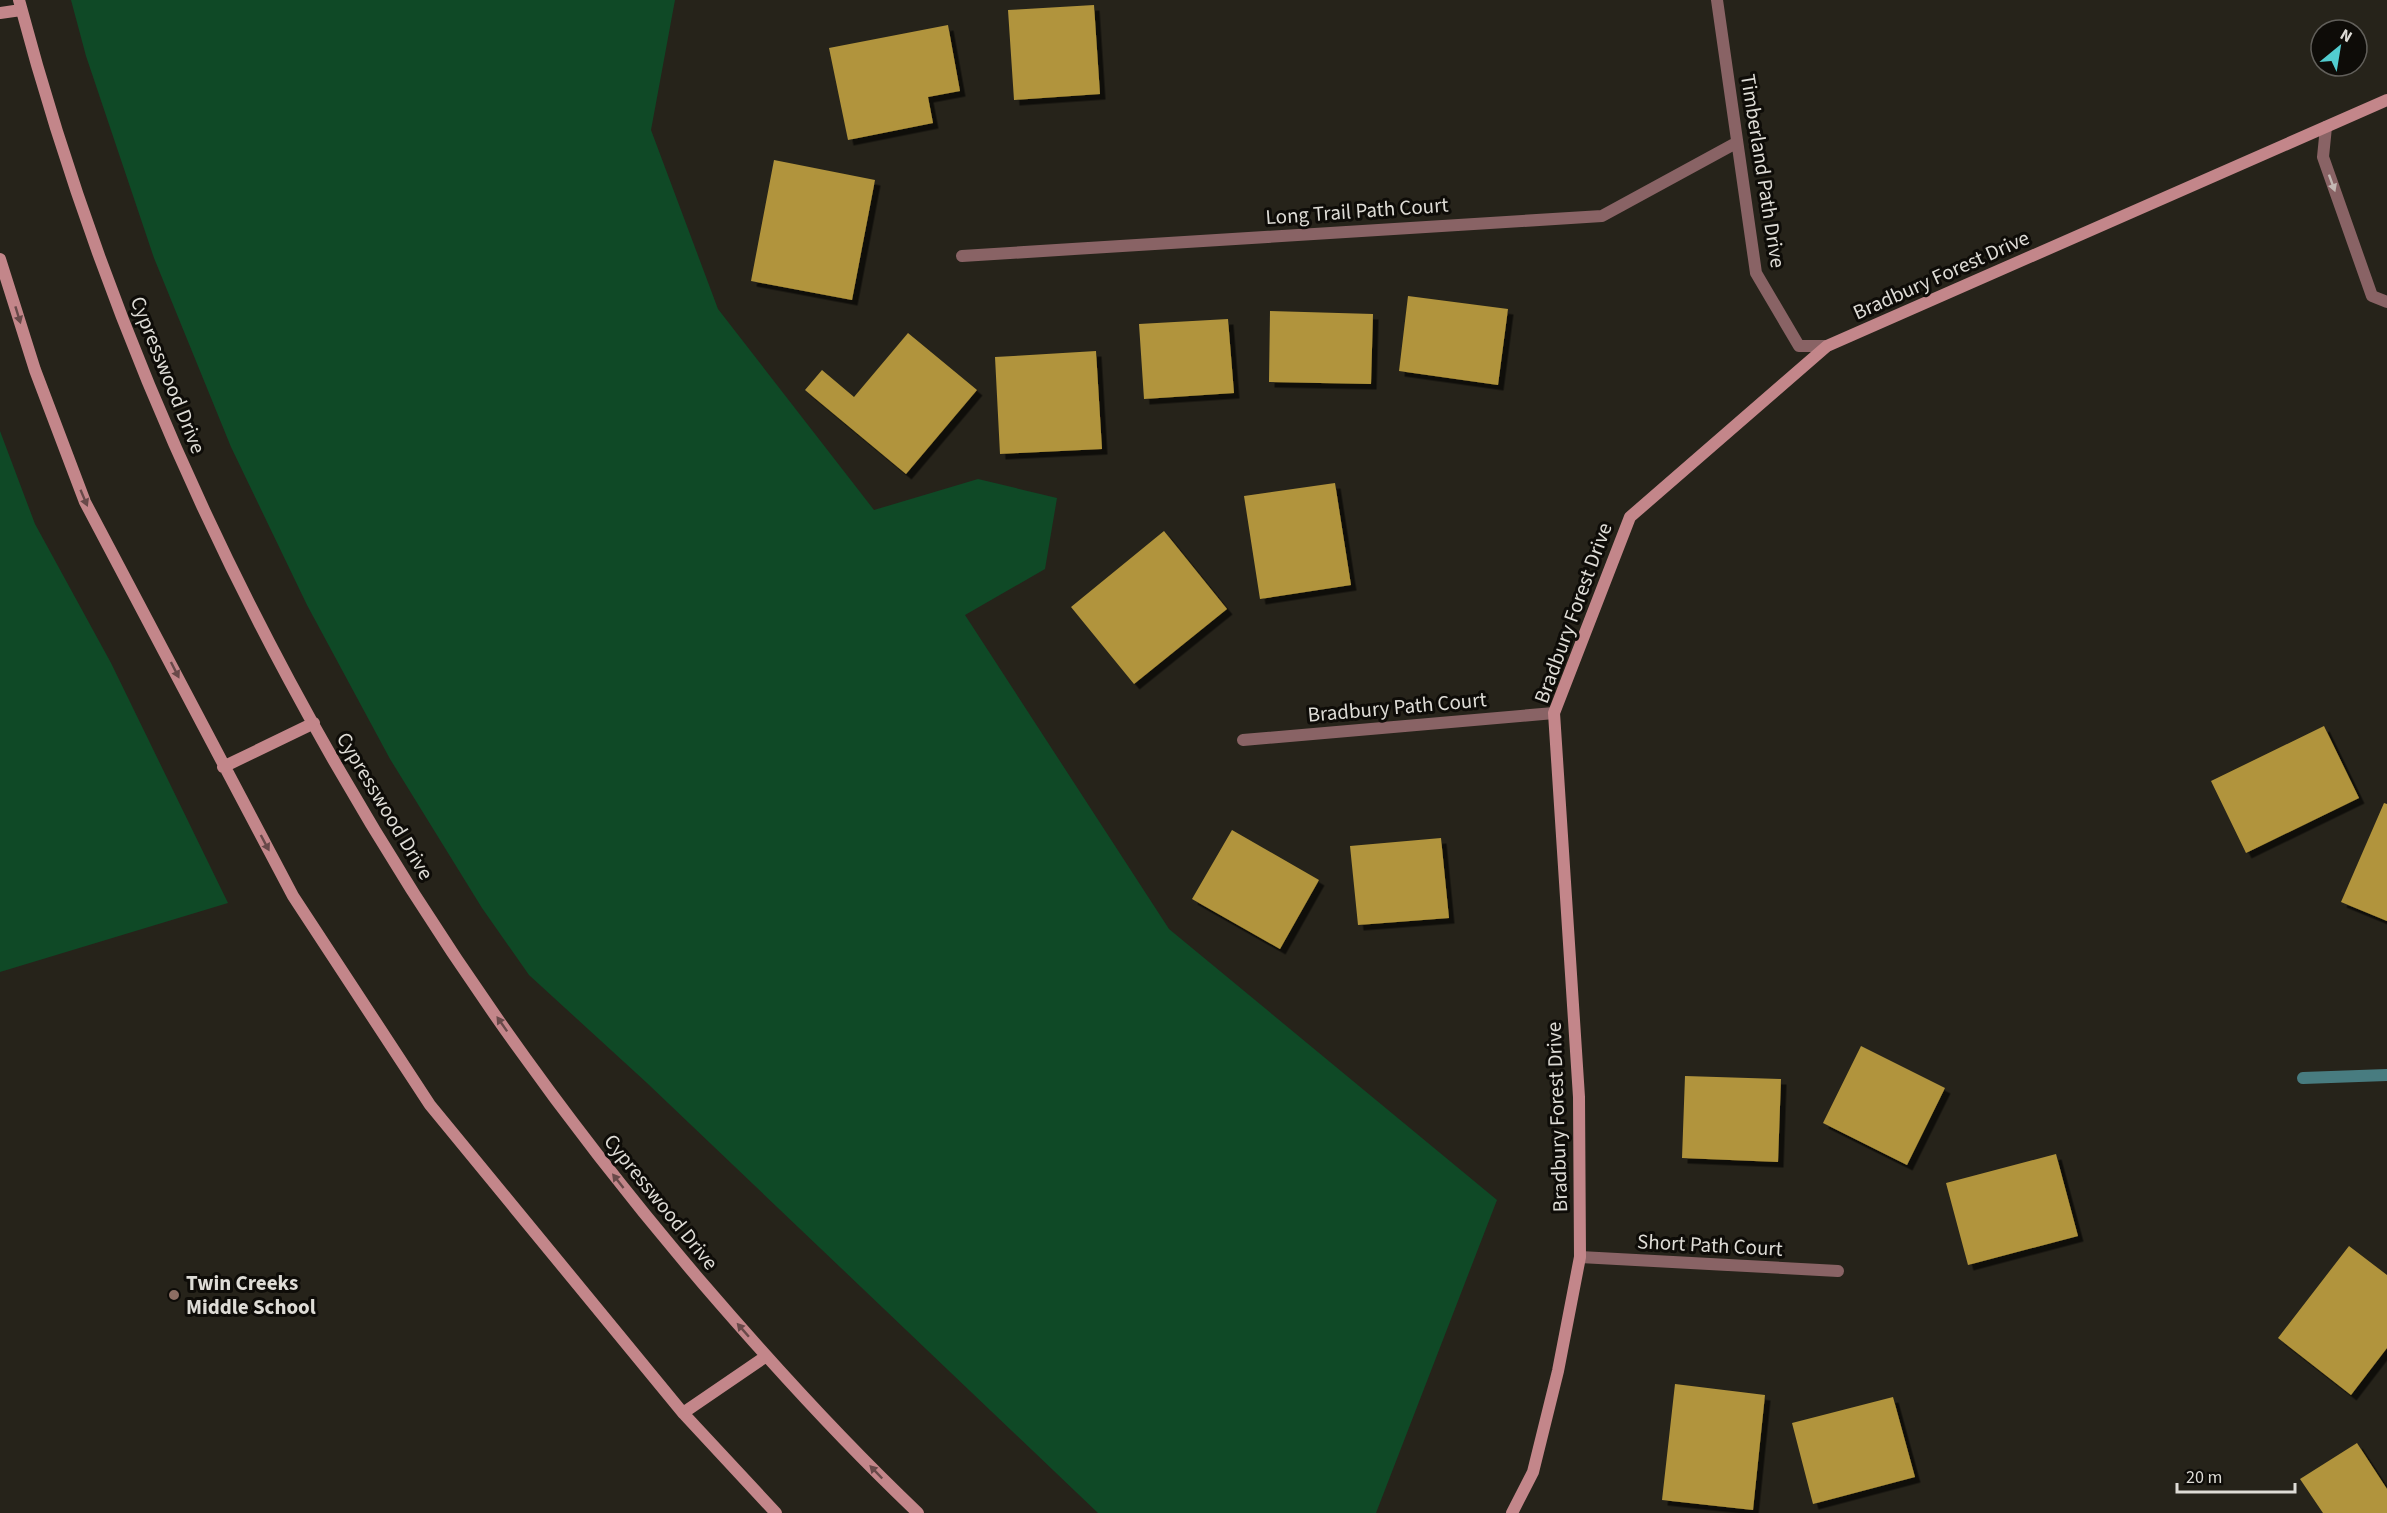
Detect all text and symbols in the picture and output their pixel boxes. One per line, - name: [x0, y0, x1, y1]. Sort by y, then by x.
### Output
- north arrow: [2309, 18, 2369, 78]
- text: N: [2336, 24, 2356, 48]
- street label: Timberland Path Drive: [1733, 72, 1793, 270]
- one-way arrow: [2328, 174, 2338, 192]
- street label: Long Trail Path Court: [1265, 190, 1449, 232]
- street label: Bradbury Forest Drive: [1848, 223, 2034, 327]
- street label: Cypresswood Drive: [123, 292, 213, 458]
- one-way arrow: [13, 306, 23, 324]
- one-way arrow: [80, 489, 89, 507]
- street label: Bradbury Forest Drive: [1526, 518, 1620, 708]
- one-way arrow: [170, 662, 179, 679]
- street label: Bradbury Path Court: [1306, 684, 1488, 730]
- street label: Cypresswood Drive: [329, 727, 441, 885]
- one-way arrow: [260, 835, 270, 852]
- one-way arrow: [496, 1017, 508, 1033]
- street label: Bradbury Forest Drive: [1539, 1021, 1575, 1213]
- street label: Cypresswood Drive: [597, 1128, 725, 1276]
- one-way arrow: [611, 1173, 624, 1189]
- street label: Short Path Court: [1636, 1226, 1784, 1264]
- place label: Twin Creeks Middle School: [186, 1268, 316, 1322]
- marker: Twin Creeks Middle School: [167, 1288, 181, 1302]
- one-way arrow: [737, 1323, 750, 1338]
- scale bar: [2177, 1456, 2296, 1494]
- text: 20 m: [2186, 1465, 2222, 1490]
- one-way arrow: [870, 1466, 884, 1480]

